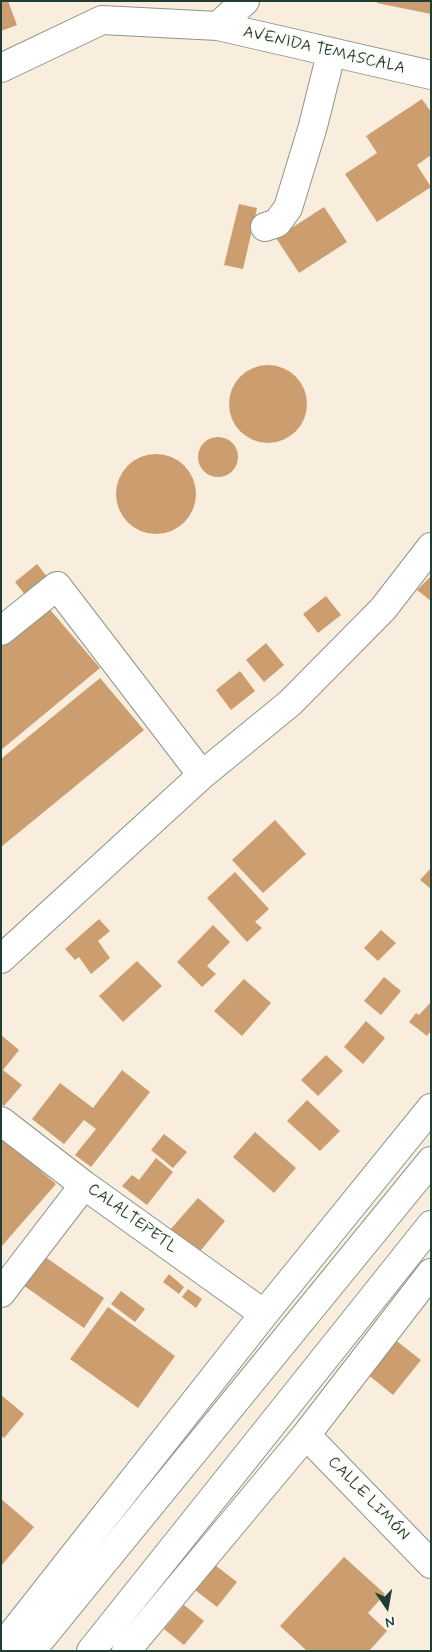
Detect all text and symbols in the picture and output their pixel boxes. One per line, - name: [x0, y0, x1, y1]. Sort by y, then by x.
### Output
- street label: AVENIDA TEMASCALA: [241, 23, 407, 79]
- street label: CALALTEPETL: [83, 1180, 181, 1258]
- street label: CALLE LIMÓN: [323, 1453, 413, 1545]
- north arrow: [362, 1582, 412, 1632]
- text: N: [384, 1612, 397, 1631]

